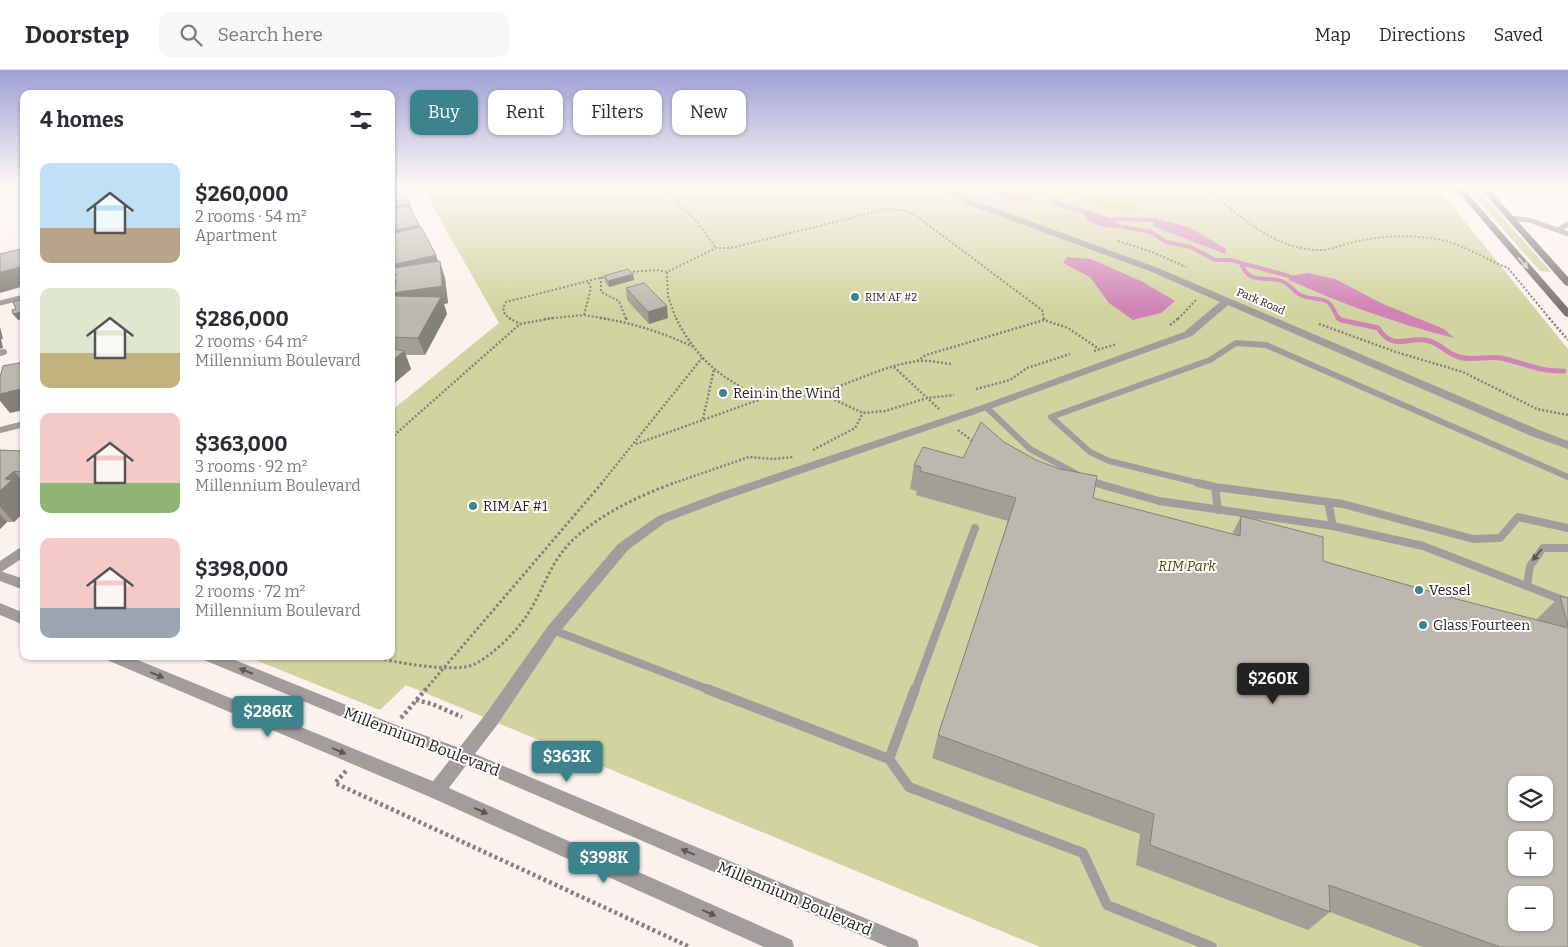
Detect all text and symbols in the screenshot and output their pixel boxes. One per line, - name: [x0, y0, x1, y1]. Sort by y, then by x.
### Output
- search box: [159, 12, 509, 57]
- text: Doorstep: [25, 21, 129, 49]
- icon: search: [177, 21, 205, 49]
- text: Search here: [217, 23, 323, 46]
- text: Map: [1315, 24, 1351, 46]
- text: Directions: [1379, 24, 1466, 46]
- text: Saved: [1494, 24, 1543, 46]
- chip: Buy: [410, 90, 478, 135]
- chip: Rent: [488, 90, 563, 135]
- chip: Filters: [573, 90, 662, 135]
- chip: New: [672, 90, 746, 135]
- icon: filters: [347, 106, 375, 134]
- text: 4 homes: [40, 107, 124, 133]
- text: $260,000: [195, 181, 289, 207]
- icon: home: [80, 183, 140, 243]
- text: 2 rooms · 54 m²: [195, 207, 307, 226]
- text: Apartment: [195, 226, 277, 245]
- one-way arrow: [1518, 256, 1529, 269]
- street label: Park Road: [1235, 285, 1287, 318]
- marker: RIM AF #2: [849, 291, 861, 303]
- place label: RIM AF #2: [865, 291, 917, 304]
- text: $286,000: [195, 306, 289, 332]
- icon: home: [80, 308, 140, 368]
- text: 2 rooms · 64 m²: [195, 332, 308, 351]
- text: Millennium Boulevard: [195, 351, 361, 370]
- place label: Rein in the Wind: [733, 385, 840, 402]
- marker: Rein in the Wind: [717, 387, 729, 399]
- text: $363,000: [195, 431, 288, 457]
- icon: home: [80, 433, 140, 493]
- text: 3 rooms · 92 m²: [195, 457, 307, 476]
- text: Millennium Boulevard: [195, 476, 361, 495]
- place label: RIM AF #1: [483, 498, 548, 515]
- marker: RIM AF #1: [467, 500, 479, 512]
- one-way arrow: [1532, 548, 1542, 561]
- text: $398,000: [195, 556, 288, 582]
- icon: home: [80, 558, 140, 618]
- park label: RIM Park: [1158, 558, 1216, 575]
- text: 2 rooms · 72 m²: [195, 582, 305, 601]
- place label: Vessel: [1429, 582, 1470, 599]
- marker: Vessel: [1413, 584, 1425, 596]
- text: Millennium Boulevard: [195, 601, 361, 620]
- place label: Glass Fourteen: [1433, 617, 1530, 634]
- marker: Glass Fourteen: [1417, 619, 1429, 631]
- pin: $260K: [1238, 662, 1308, 705]
- one-way arrow: [239, 667, 253, 675]
- text: $260K: [1248, 669, 1298, 688]
- one-way arrow: [150, 671, 165, 679]
- pin: $286K: [233, 696, 303, 738]
- text: $286K: [243, 702, 293, 721]
- street label: Millennium Boulevard: [341, 703, 503, 780]
- pin: $363K: [532, 740, 602, 783]
- text: $363K: [543, 747, 591, 766]
- one-way arrow: [332, 748, 346, 756]
- map controls: [1508, 776, 1553, 931]
- button: layers: [1508, 776, 1553, 821]
- one-way arrow: [474, 807, 488, 815]
- button: +: [1508, 831, 1553, 876]
- pin: $398K: [569, 842, 639, 884]
- text: $398K: [579, 848, 629, 867]
- one-way arrow: [681, 848, 695, 856]
- street label: Millennium Boulevard: [715, 857, 875, 940]
- button: −: [1508, 886, 1553, 931]
- one-way arrow: [702, 909, 716, 917]

